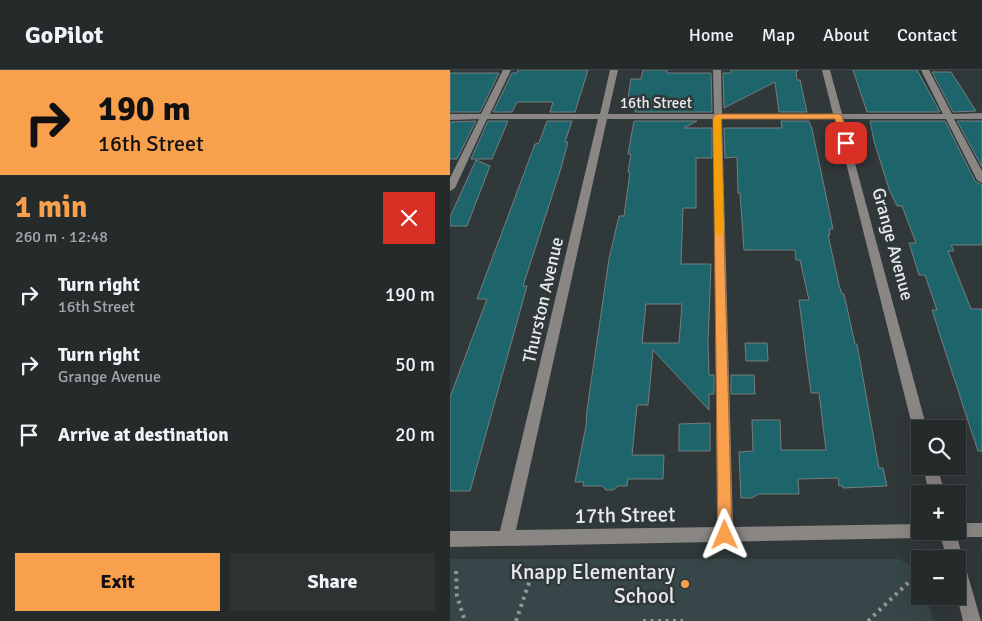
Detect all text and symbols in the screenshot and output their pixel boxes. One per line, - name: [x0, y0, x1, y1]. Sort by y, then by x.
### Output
- text: GoPilot: [25, 20, 103, 50]
- text: Home: [689, 24, 734, 46]
- text: Map: [762, 24, 795, 46]
- text: About: [823, 24, 869, 46]
- text: Contact: [897, 24, 957, 46]
- text: 190 m: [98, 87, 191, 130]
- icon: right: [15, 90, 80, 155]
- street label: 16th Street: [620, 94, 692, 112]
- pin: [825, 122, 867, 164]
- icon: arrive: [832, 129, 860, 157]
- text: 16th Street: [98, 130, 204, 157]
- street label: Grange Avenue: [867, 185, 919, 303]
- text: 1 min: [15, 189, 87, 226]
- button: close: [383, 192, 435, 244]
- text: 260 m · 12:48: [15, 227, 108, 247]
- street label: Thurston Avenue: [518, 235, 568, 365]
- text: Turn right: [58, 273, 140, 297]
- icon: right: [15, 281, 43, 309]
- text: 190 m: [385, 283, 435, 307]
- text: 16th Street: [58, 297, 135, 317]
- text: Turn right: [58, 343, 140, 367]
- icon: right: [15, 351, 43, 379]
- text: 50 m: [395, 353, 435, 377]
- text: Grange Avenue: [58, 367, 161, 387]
- map controls: [911, 420, 966, 605]
- button: search: [911, 420, 966, 475]
- icon: arrive: [15, 421, 43, 449]
- text: Arrive at destination: [58, 423, 229, 447]
- text: 20 m: [395, 423, 435, 447]
- button: +: [911, 485, 966, 540]
- street label: 17th Street: [574, 501, 676, 529]
- position arrow: [698, 508, 750, 560]
- button: −: [911, 550, 966, 605]
- button: Exit: [15, 553, 220, 611]
- button: Share: [230, 553, 435, 611]
- place label: Knapp Elementary School: [510, 559, 675, 609]
- marker: Knapp Elementary School: [679, 578, 691, 590]

